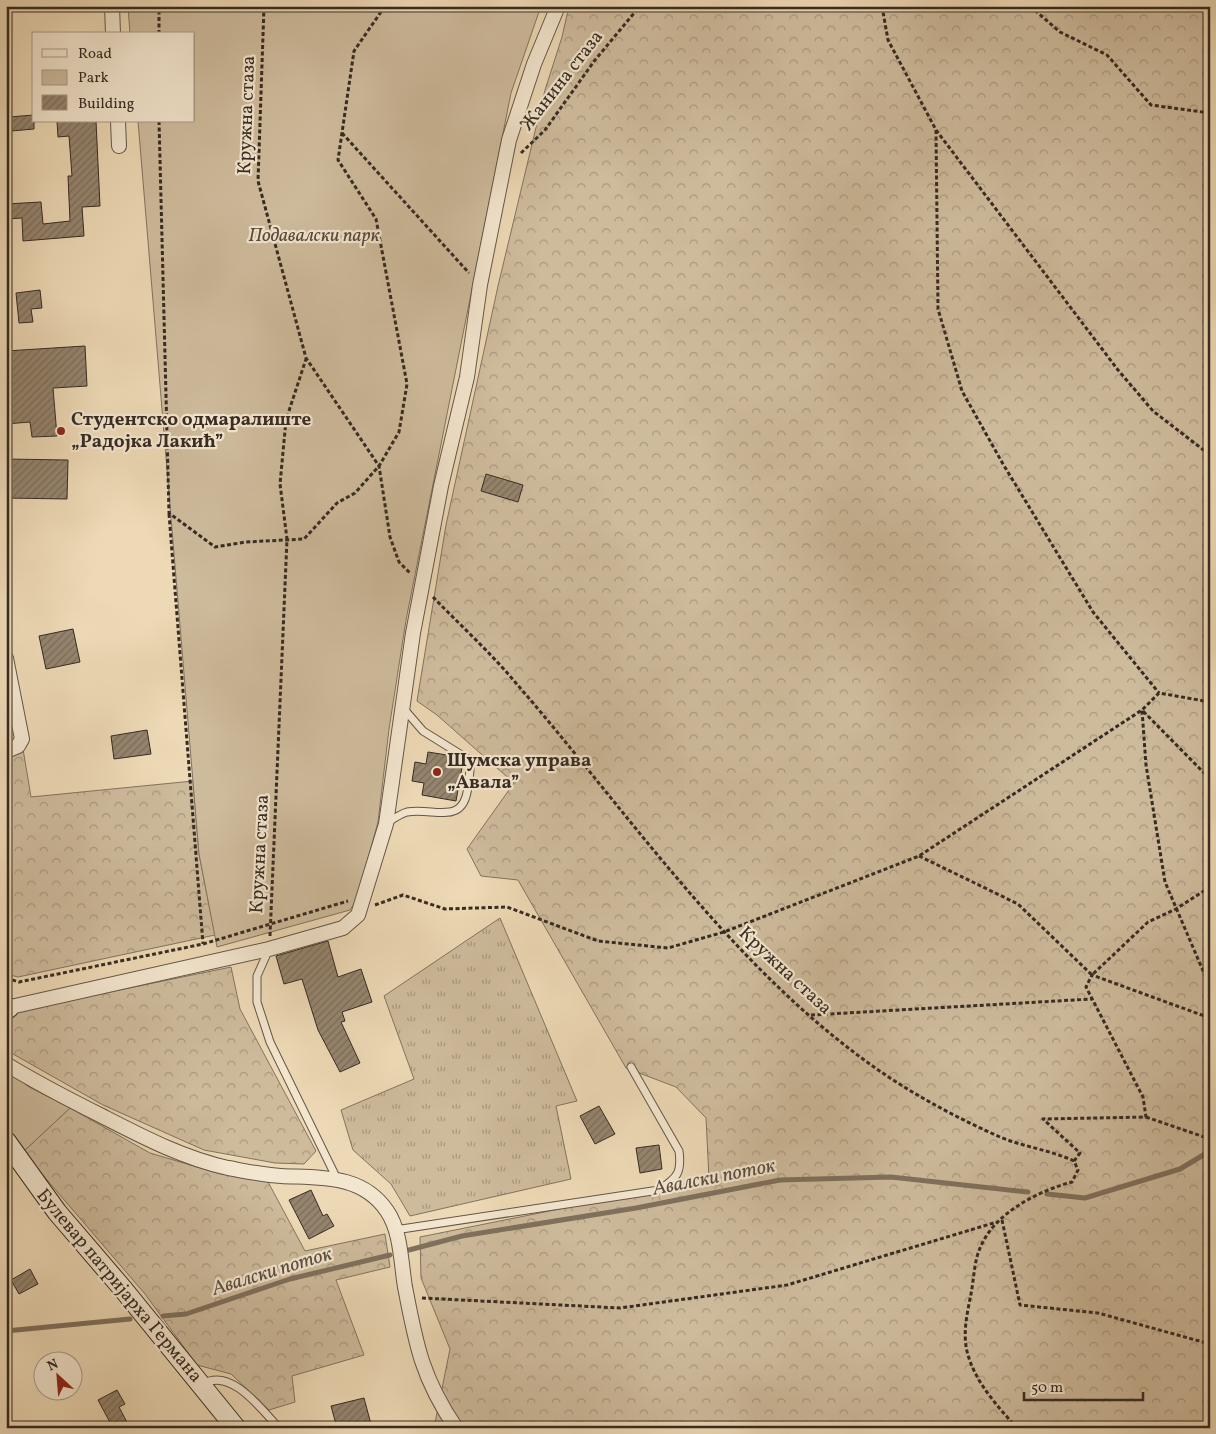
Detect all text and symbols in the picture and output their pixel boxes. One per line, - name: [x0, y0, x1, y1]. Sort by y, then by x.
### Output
- street label: Жанина стаза: [514, 25, 610, 137]
- legend: [32, 32, 195, 122]
- text: Road: [78, 44, 112, 65]
- street label: Кружна стаза: [232, 55, 262, 175]
- text: Park: [78, 68, 109, 89]
- text: Building: [78, 94, 135, 115]
- park label: Подавалски парк: [249, 223, 380, 249]
- place label: Студентско одмаралиште „Радојка Лакић”: [71, 407, 312, 455]
- marker: Студентско одмаралиште „Радојка Лакић”: [55, 425, 67, 437]
- place label: Шумска управа „Авала”: [447, 748, 591, 796]
- marker: Шумска управа „Авала”: [431, 766, 443, 778]
- street label: Кружна стаза: [244, 794, 276, 914]
- street label: Кружна стаза: [733, 921, 837, 1021]
- water label: Авалски поток: [649, 1152, 778, 1204]
- street label: Булевар патријарха Германа: [30, 1183, 208, 1389]
- water label: Авалски поток: [208, 1240, 336, 1304]
- north arrow: [32, 1352, 82, 1402]
- text: N: [44, 1355, 62, 1376]
- scale bar: [1024, 1369, 1142, 1401]
- text: 50 m: [1031, 1378, 1063, 1399]

